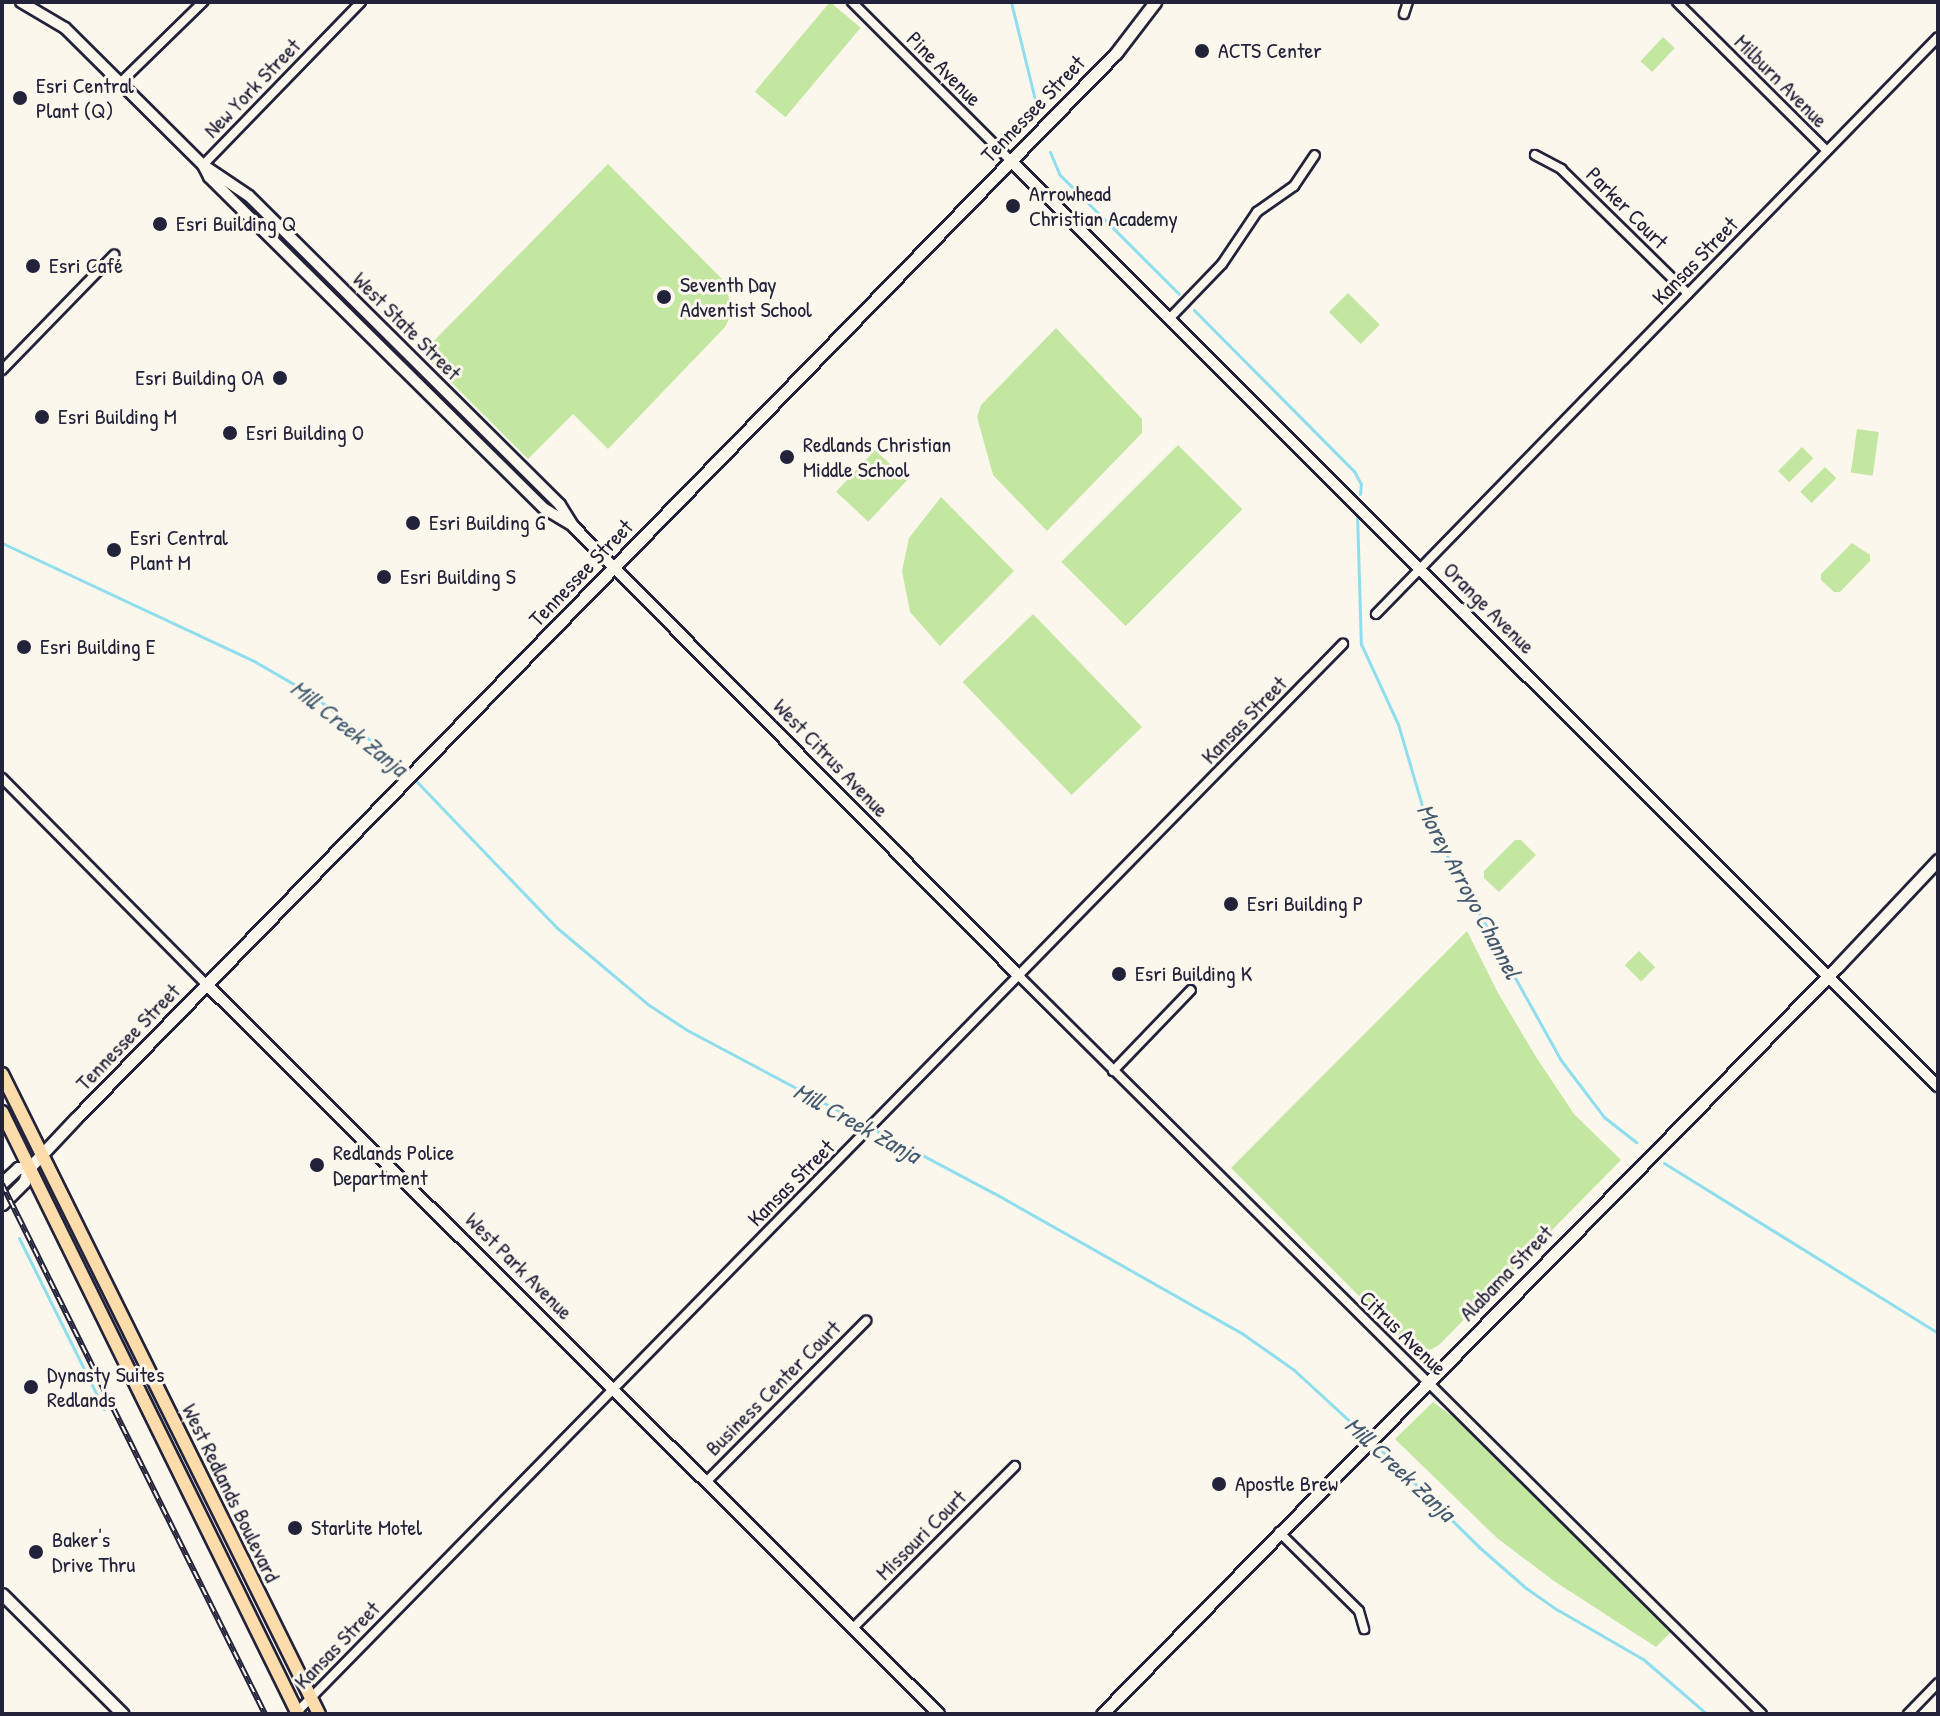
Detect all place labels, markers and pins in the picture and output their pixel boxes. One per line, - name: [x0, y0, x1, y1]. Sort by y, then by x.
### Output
- place label: ACTS Center: [1218, 38, 1322, 64]
- marker: ACTS Center: [1193, 42, 1211, 60]
- place label: Esri Central Plant (Q): [36, 72, 134, 124]
- marker: Esri Central Plant (Q): [11, 89, 29, 107]
- place label: Arrowhead Christian Academy: [1029, 180, 1178, 232]
- marker: Arrowhead Christian Academy: [1004, 197, 1022, 215]
- place label: Esri Building Q: [176, 211, 296, 237]
- marker: Esri Building Q: [151, 215, 169, 233]
- place label: Esri Café: [49, 253, 123, 279]
- marker: Esri Café: [24, 257, 42, 275]
- place label: Seventh Day Adventist School: [680, 271, 812, 322]
- marker: Seventh Day Adventist School: [655, 288, 673, 306]
- place label: Esri Building OA: [135, 365, 264, 391]
- marker: Esri Building OA: [271, 369, 289, 387]
- place label: Esri Building M: [58, 404, 177, 430]
- marker: Esri Building M: [33, 408, 51, 426]
- place label: Esri Building O: [246, 420, 364, 446]
- marker: Esri Building O: [221, 424, 239, 442]
- place label: Redlands Christian Middle School: [803, 431, 951, 482]
- marker: Redlands Christian Middle School: [778, 448, 796, 466]
- place label: Esri Building G: [429, 510, 545, 536]
- marker: Esri Building G: [404, 514, 422, 532]
- place label: Esri Central Plant M: [130, 524, 228, 576]
- marker: Esri Central Plant M: [105, 541, 123, 559]
- place label: Esri Building S: [400, 564, 516, 590]
- marker: Esri Building S: [375, 568, 393, 586]
- place label: Esri Building E: [40, 634, 155, 660]
- marker: Esri Building E: [15, 638, 33, 656]
- place label: Esri Building P: [1247, 891, 1363, 917]
- marker: Esri Building P: [1222, 895, 1240, 913]
- place label: Esri Building K: [1135, 961, 1252, 987]
- marker: Esri Building K: [1110, 965, 1128, 983]
- place label: Redlands Police Department: [333, 1139, 454, 1190]
- marker: Redlands Police Department: [308, 1156, 326, 1174]
- place label: Dynasty Suites Redlands: [47, 1361, 164, 1412]
- marker: Dynasty Suites Redlands: [22, 1378, 40, 1396]
- place label: Apostle Brew: [1235, 1471, 1338, 1497]
- marker: Apostle Brew: [1210, 1475, 1228, 1493]
- place label: Starlite Motel: [311, 1515, 422, 1541]
- marker: Starlite Motel: [286, 1519, 304, 1537]
- place label: Baker's Drive Thru: [52, 1526, 135, 1578]
- marker: Baker's Drive Thru: [27, 1543, 45, 1561]

